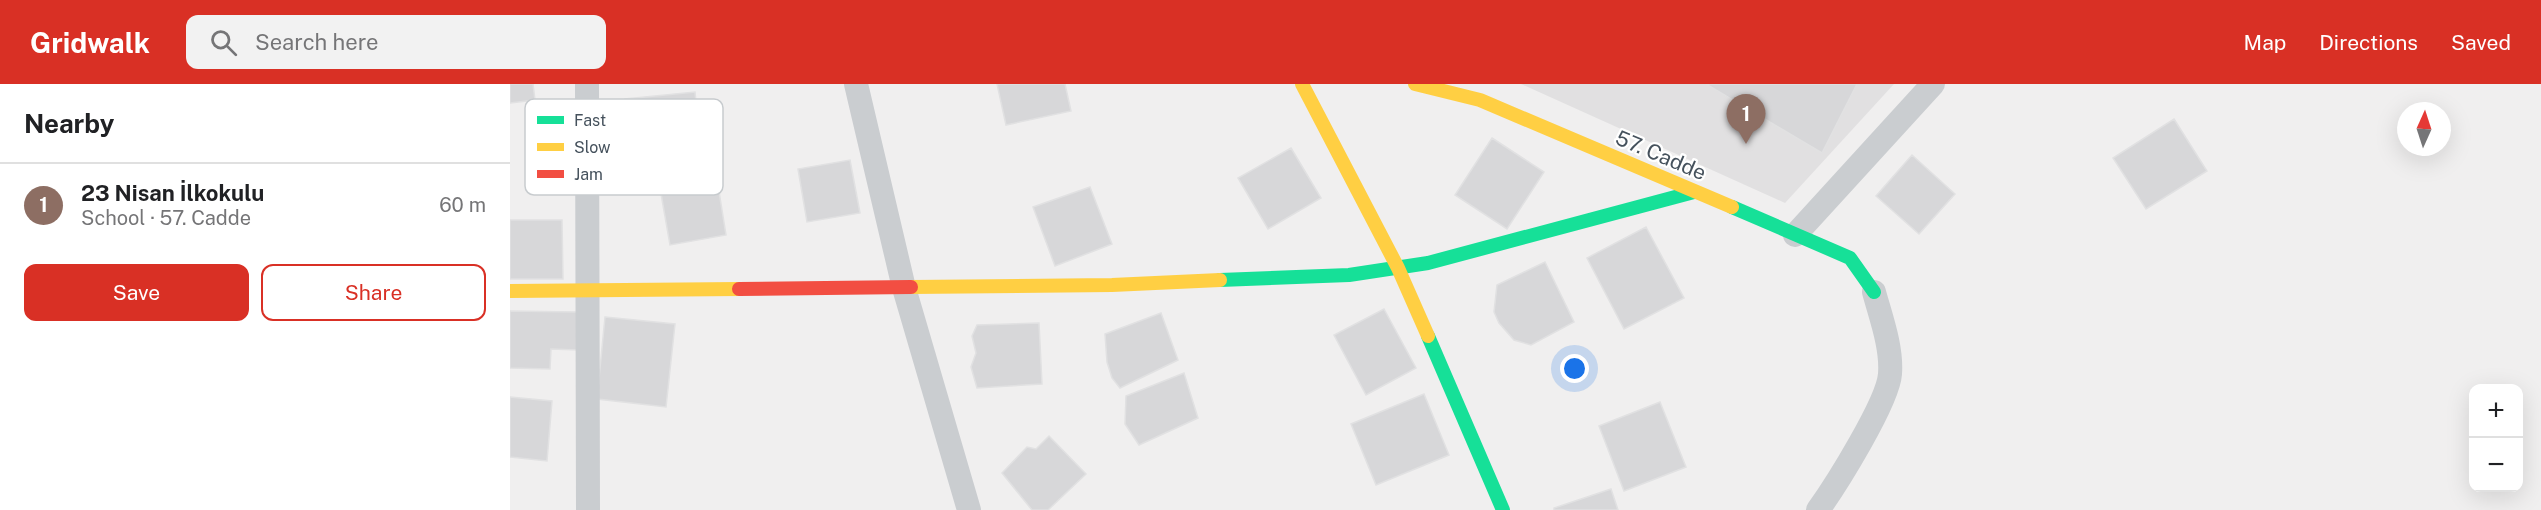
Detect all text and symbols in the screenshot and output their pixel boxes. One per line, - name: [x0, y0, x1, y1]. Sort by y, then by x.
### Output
- search box: [186, 15, 606, 69]
- text: Gridwalk: [30, 26, 150, 59]
- icon: search: [207, 26, 240, 59]
- text: Search here: [255, 29, 379, 55]
- text: Map: [2244, 30, 2286, 55]
- text: Directions: [2319, 30, 2418, 55]
- text: Saved: [2451, 30, 2511, 55]
- pin: 1: [1726, 94, 1766, 144]
- legend: [525, 99, 723, 195]
- north arrow: [2397, 102, 2451, 156]
- text: Nearby: [24, 108, 114, 139]
- text: Fast: [574, 111, 606, 130]
- street label: 57. Cadde: [1612, 125, 1710, 185]
- text: Slow: [574, 138, 611, 157]
- text: Jam: [574, 165, 603, 184]
- text: 23 Nisan İlkokulu: [81, 180, 264, 206]
- text: 1: [39, 193, 48, 217]
- text: 60 m: [439, 193, 486, 217]
- text: School · 57. Cadde: [81, 206, 251, 230]
- button: Save: [24, 264, 249, 321]
- button: Share: [261, 264, 486, 321]
- your location: [1560, 354, 1589, 383]
- map controls: [2469, 384, 2523, 492]
- button: +: [2469, 384, 2523, 438]
- button: −: [2469, 438, 2523, 492]

